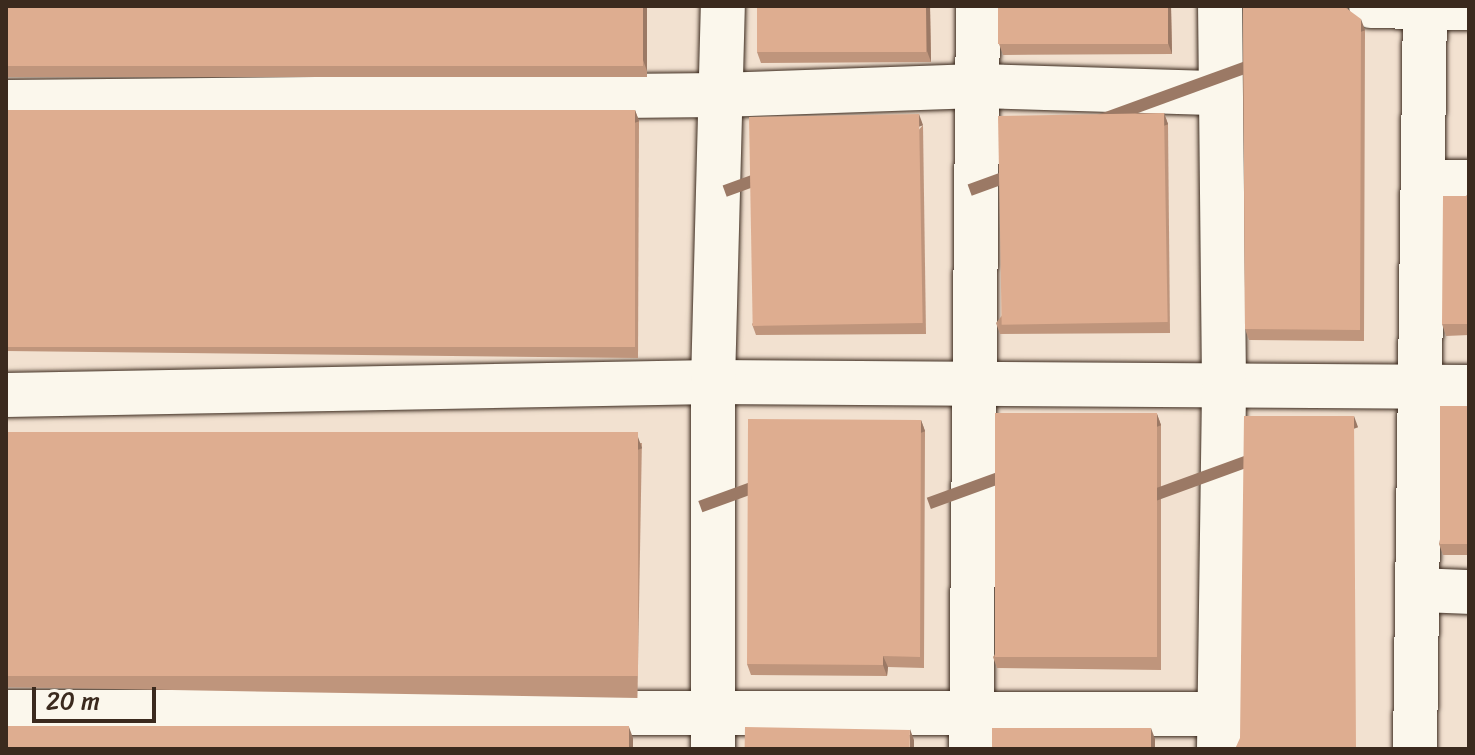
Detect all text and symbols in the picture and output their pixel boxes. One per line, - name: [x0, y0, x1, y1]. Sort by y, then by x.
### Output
- scale bar: [36, 671, 160, 721]
- text: 20 m: [46, 680, 100, 722]

